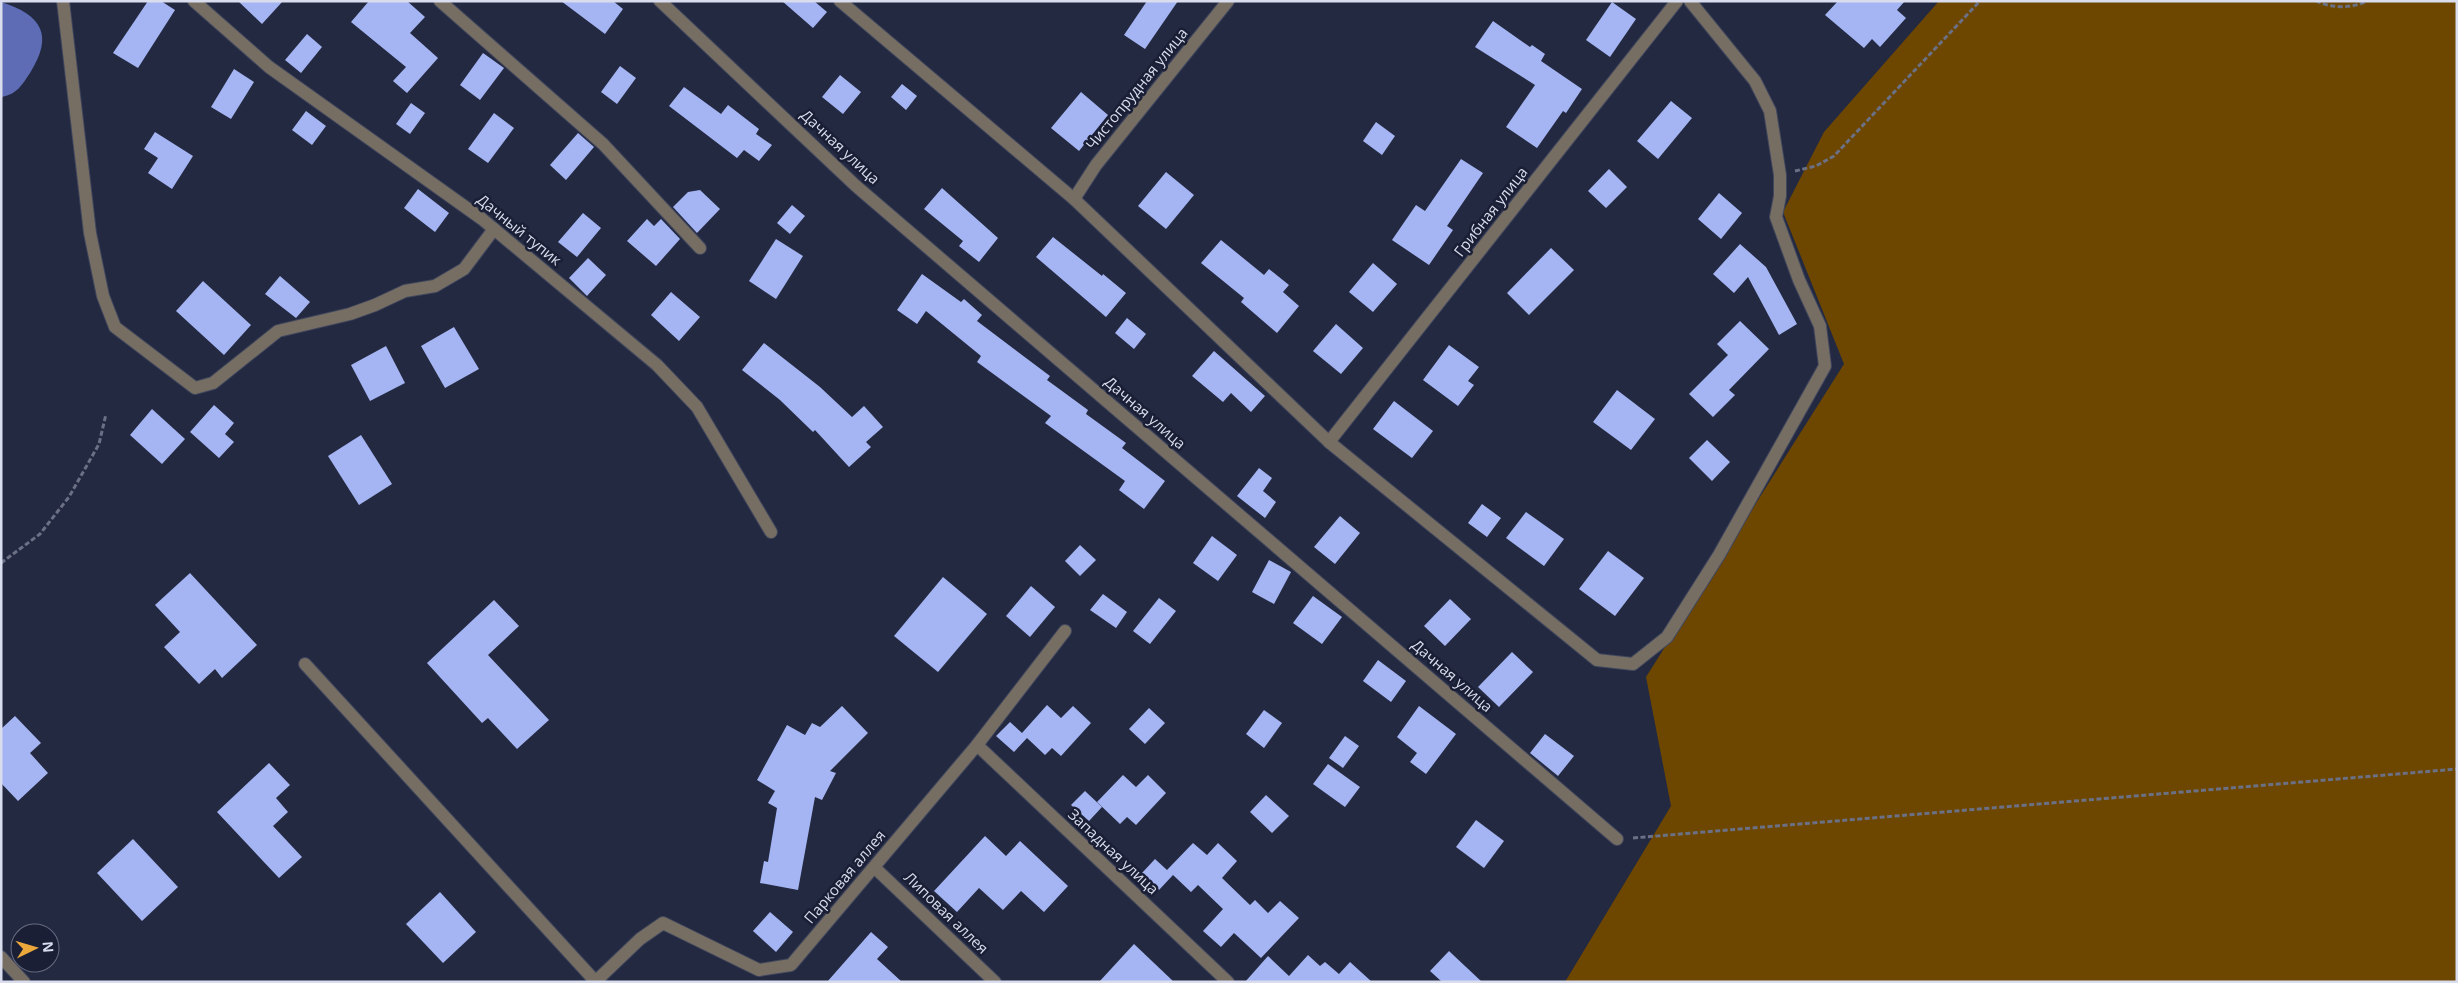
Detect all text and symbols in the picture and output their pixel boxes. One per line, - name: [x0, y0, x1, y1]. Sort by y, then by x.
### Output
- street label: Чистопрудная улица: [1081, 23, 1192, 153]
- street label: Дачная улица: [797, 104, 884, 188]
- street label: Грибная улица: [1449, 162, 1532, 260]
- street label: Дачный тупик: [473, 189, 566, 270]
- street label: Дачная улица: [1101, 372, 1190, 453]
- street label: Дачная улица: [1408, 635, 1497, 716]
- street label: Западная улица: [1064, 804, 1163, 898]
- street label: Парковая аллея: [799, 825, 889, 927]
- street label: Липовая аллея: [900, 867, 993, 958]
- north arrow: [10, 923, 60, 973]
- text: N: [38, 940, 58, 953]

